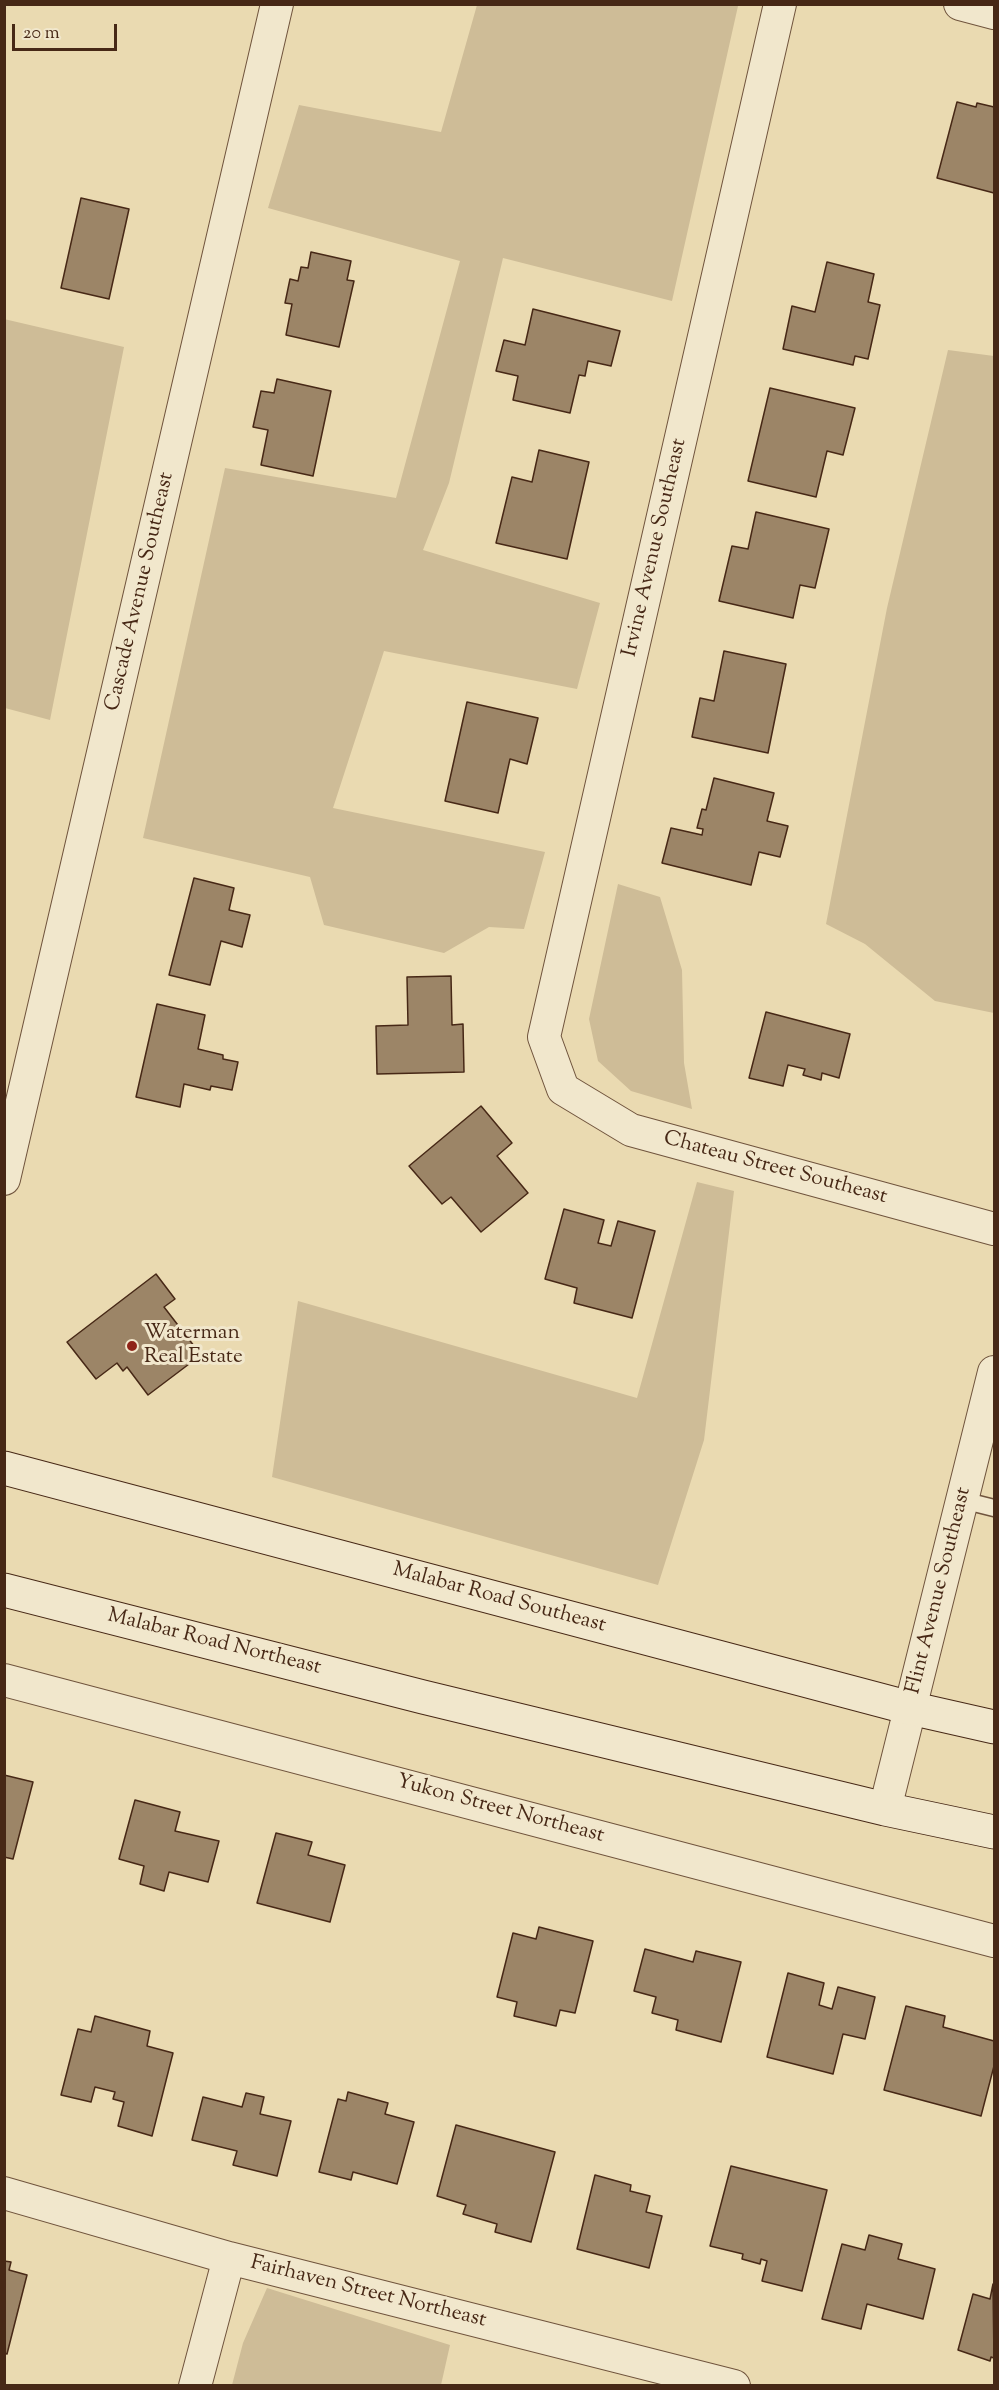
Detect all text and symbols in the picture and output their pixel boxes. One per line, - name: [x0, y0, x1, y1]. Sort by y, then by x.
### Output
- scale bar: [15, 12, 120, 50]
- text: 20 m: [23, 21, 60, 47]
- street label: Irvine Avenue Southeast: [619, 436, 693, 660]
- street label: Cascade Avenue Southeast: [101, 470, 181, 714]
- street label: Chateau Street Southeast: [660, 1127, 890, 1211]
- place label: Waterman Real Estate: [144, 1321, 243, 1371]
- marker: Waterman Real Estate: [125, 1339, 139, 1353]
- street label: Flint Avenue Southeast: [902, 1485, 978, 1697]
- street label: Malabar Road Southeast: [390, 1558, 608, 1640]
- street label: Malabar Road Northeast: [105, 1604, 323, 1682]
- street label: Yukon Street Northeast: [394, 1770, 606, 1850]
- street label: Fairhaven Street Northeast: [247, 2251, 489, 2335]

